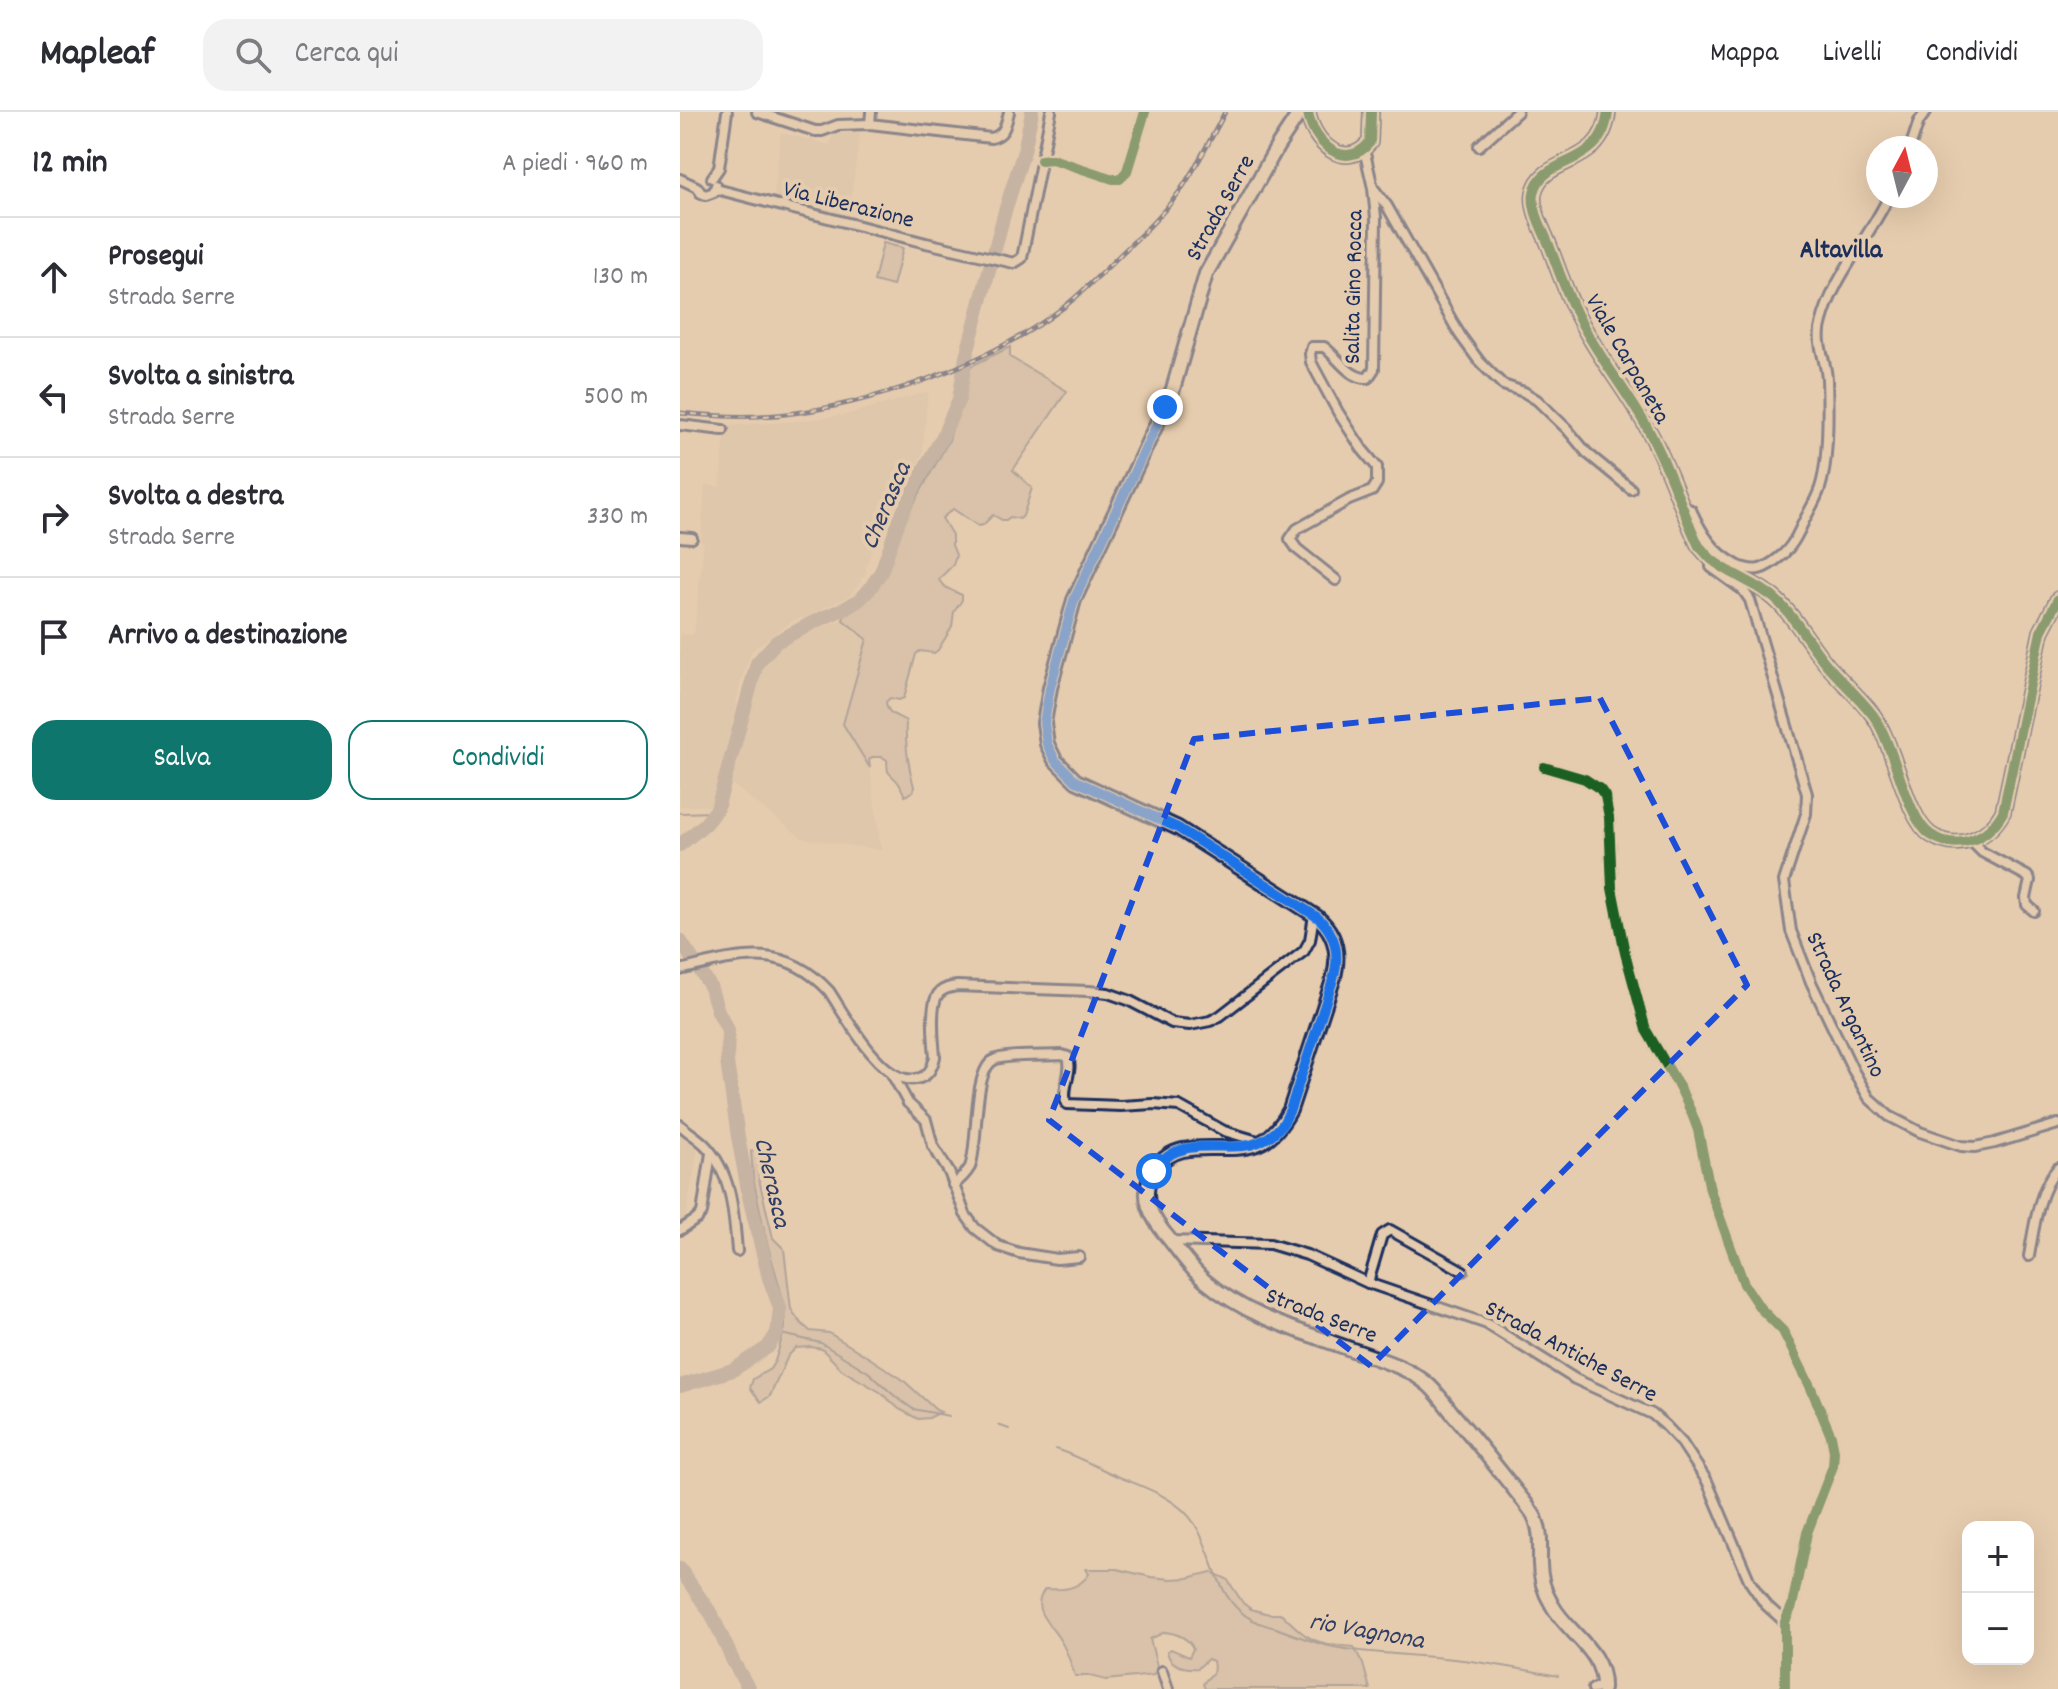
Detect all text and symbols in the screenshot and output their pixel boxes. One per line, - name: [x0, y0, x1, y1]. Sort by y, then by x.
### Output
- search box: [203, 19, 763, 91]
- text: Mapleaf: [40, 28, 155, 83]
- icon: search: [231, 33, 275, 77]
- text: Cerca qui: [295, 34, 399, 77]
- text: Mappa: [1710, 35, 1778, 75]
- text: Livelli: [1822, 35, 1881, 75]
- text: Condividi: [1925, 35, 2018, 75]
- north arrow: [1866, 136, 1938, 208]
- text: 12 min: [32, 140, 107, 189]
- text: A piedi · 960 m: [502, 146, 648, 183]
- street label: Strada Serre: [1178, 149, 1265, 268]
- street label: Via Liberazione: [779, 173, 917, 239]
- street label: Salita Gino Rocca: [1337, 209, 1373, 364]
- district label: Altavilla: [1800, 233, 1883, 270]
- text: Prosegui: [108, 237, 204, 280]
- icon: ahead: [32, 255, 76, 299]
- text: 130 m: [593, 259, 648, 296]
- text: Strada Serre: [108, 280, 235, 317]
- street label: Viale Carpaneta: [1575, 288, 1678, 431]
- text: Svolta a sinistra: [108, 357, 294, 400]
- icon: left: [32, 375, 76, 419]
- text: 500 m: [584, 379, 648, 416]
- route end: [1147, 389, 1183, 425]
- text: Strada Serre: [108, 400, 235, 437]
- water label: Cherasca: [852, 455, 923, 556]
- text: Svolta a destra: [108, 477, 283, 520]
- icon: right: [32, 495, 76, 539]
- text: 330 m: [587, 499, 648, 536]
- text: Strada Serre: [108, 520, 235, 557]
- icon: arrive: [32, 615, 76, 659]
- text: Arrivo a destinazione: [108, 616, 348, 659]
- button: Salva: [32, 720, 332, 800]
- button: Condividi: [348, 720, 648, 800]
- street label: Strada Argantino: [1796, 927, 1893, 1084]
- water label: Cherasca: [742, 1134, 799, 1233]
- route start: [1136, 1153, 1172, 1189]
- street label: Strada Serre: [1260, 1280, 1382, 1354]
- street label: Strada Antiche Serre: [1478, 1293, 1663, 1413]
- map controls: [1962, 1521, 2034, 1665]
- button: +: [1962, 1521, 2034, 1593]
- button: −: [1962, 1593, 2034, 1665]
- water label: rio Vagnona: [1306, 1604, 1428, 1661]

